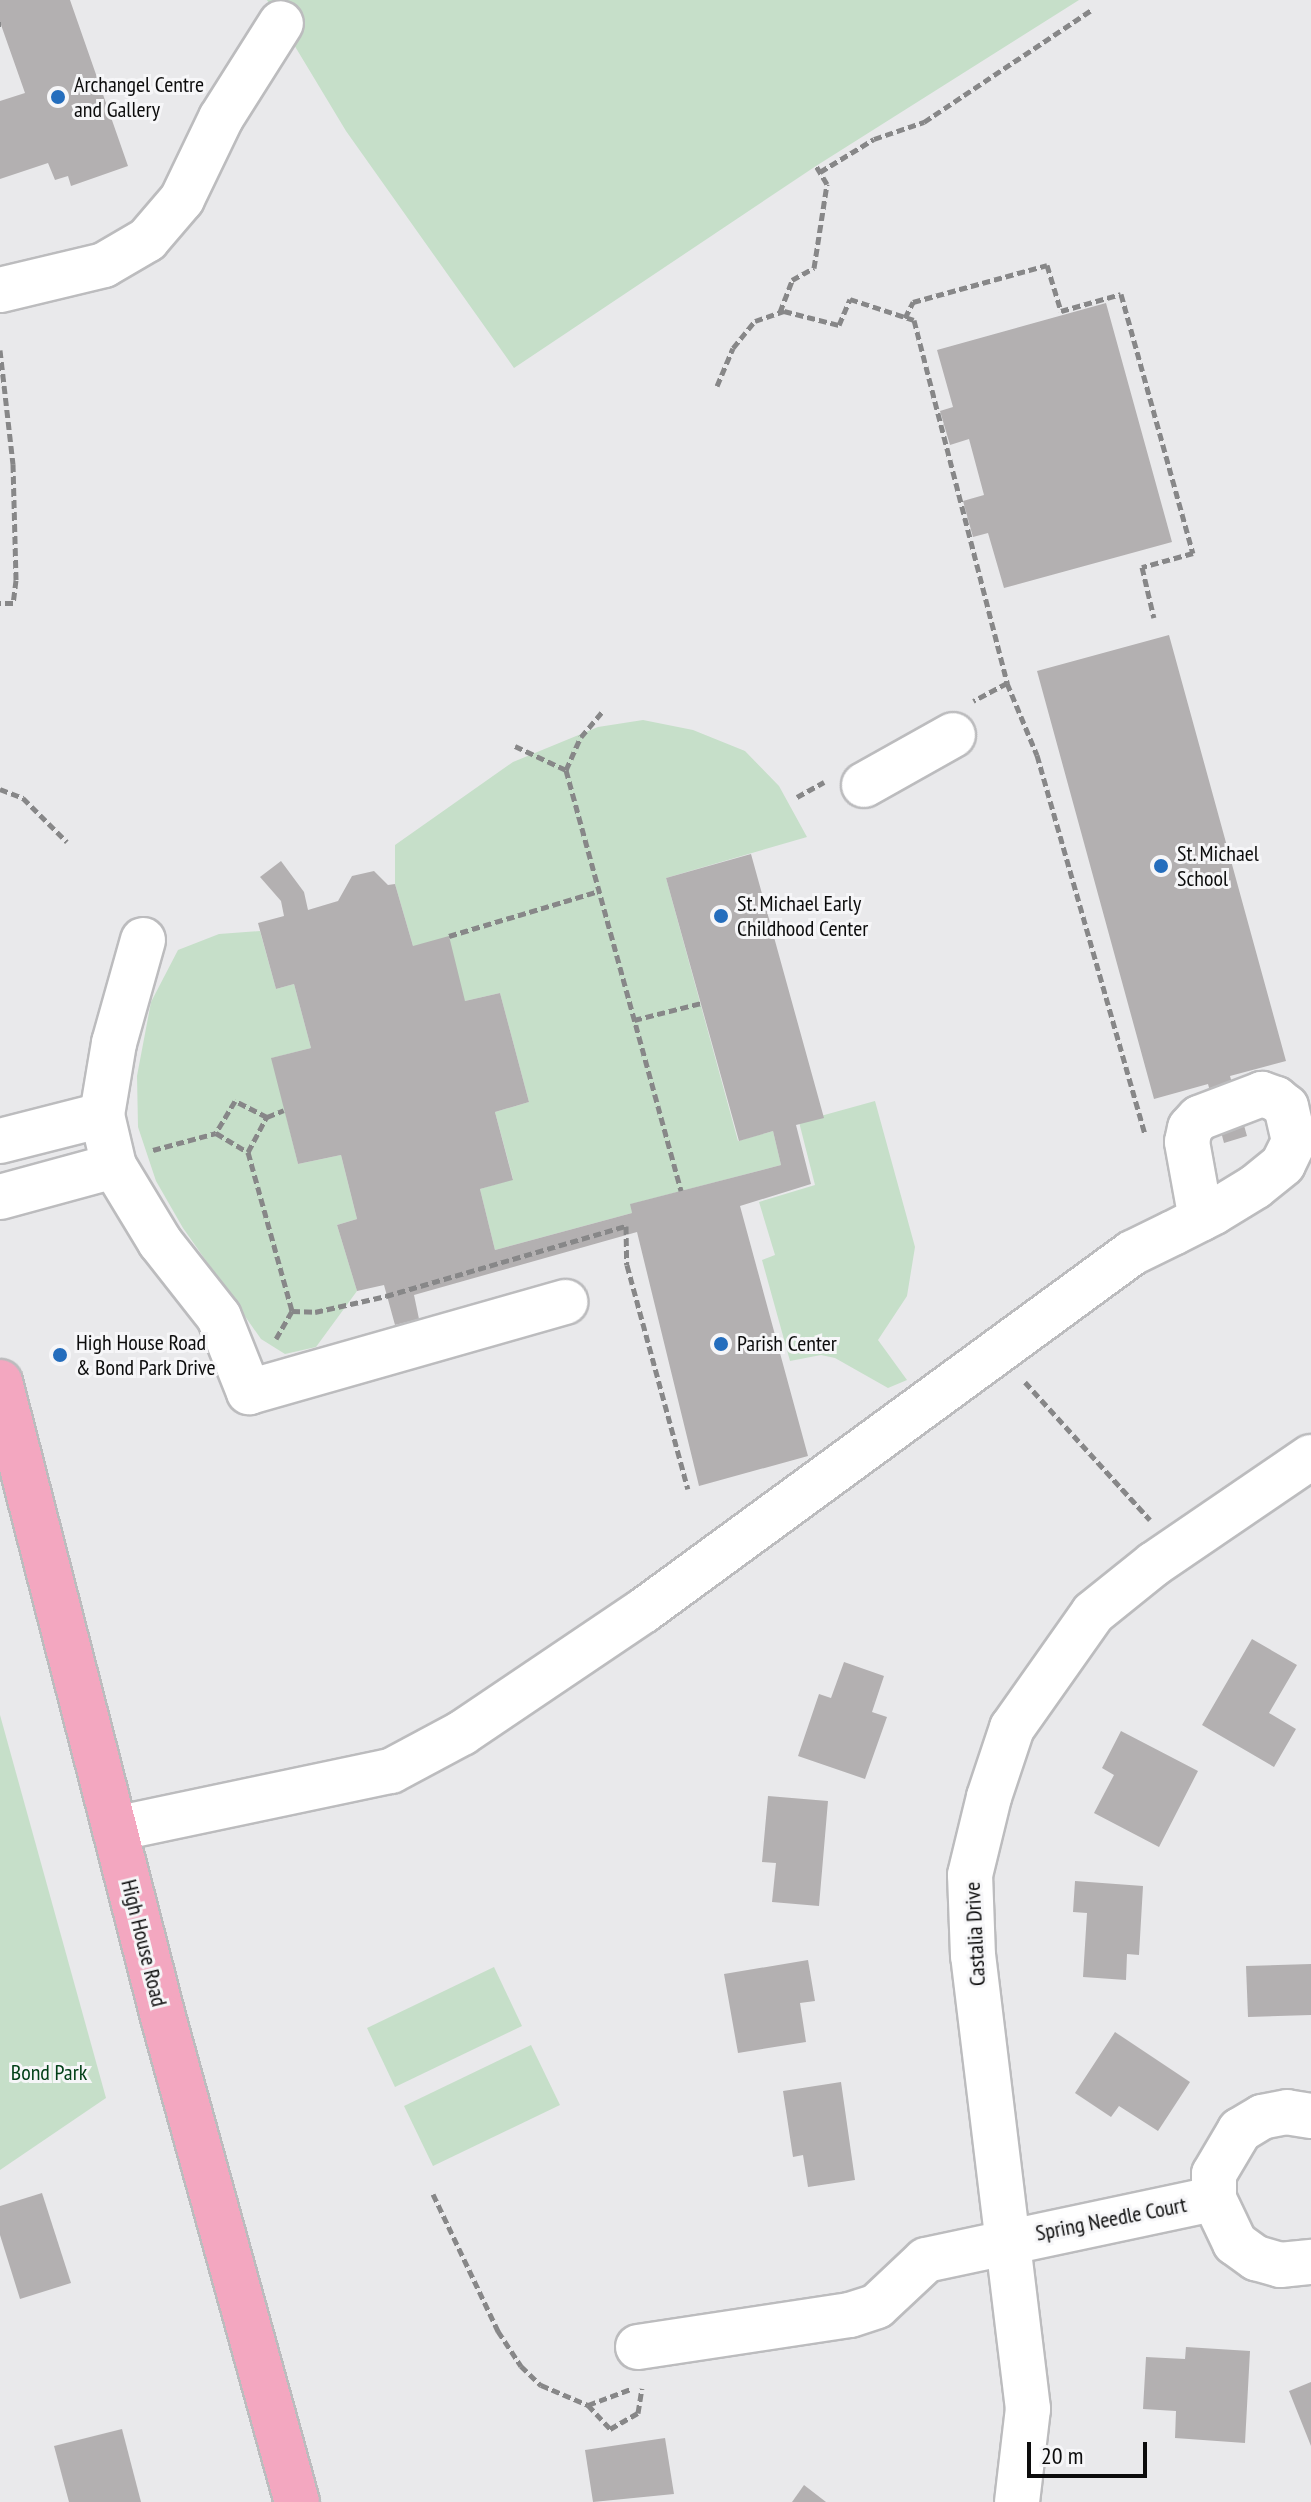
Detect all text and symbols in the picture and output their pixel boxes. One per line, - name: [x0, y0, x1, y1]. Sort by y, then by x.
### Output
- place label: Archangel Centre and Gallery: [74, 71, 204, 122]
- marker: Archangel Centre and Gallery: [49, 88, 67, 106]
- place label: St. Michael School: [1177, 840, 1260, 892]
- marker: St. Michael School: [1152, 857, 1170, 875]
- place label: St. Michael Early Childhood Center: [737, 890, 868, 942]
- marker: St. Michael Early Childhood Center: [712, 907, 730, 925]
- place label: High House Road & Bond Park Drive: [76, 1329, 216, 1380]
- place label: Parish Center: [737, 1331, 837, 1357]
- marker: Parish Center: [712, 1335, 730, 1353]
- marker: High House Road & Bond Park Drive: [51, 1346, 69, 1364]
- street label: High House Road: [115, 1877, 173, 2009]
- street label: Castalia Drive: [959, 1881, 991, 1987]
- park label: Bond Park: [11, 2060, 87, 2086]
- street label: Spring Needle Court: [1033, 2191, 1189, 2247]
- scale bar: [1031, 2426, 1151, 2476]
- text: 20 m: [1041, 2440, 1083, 2471]

